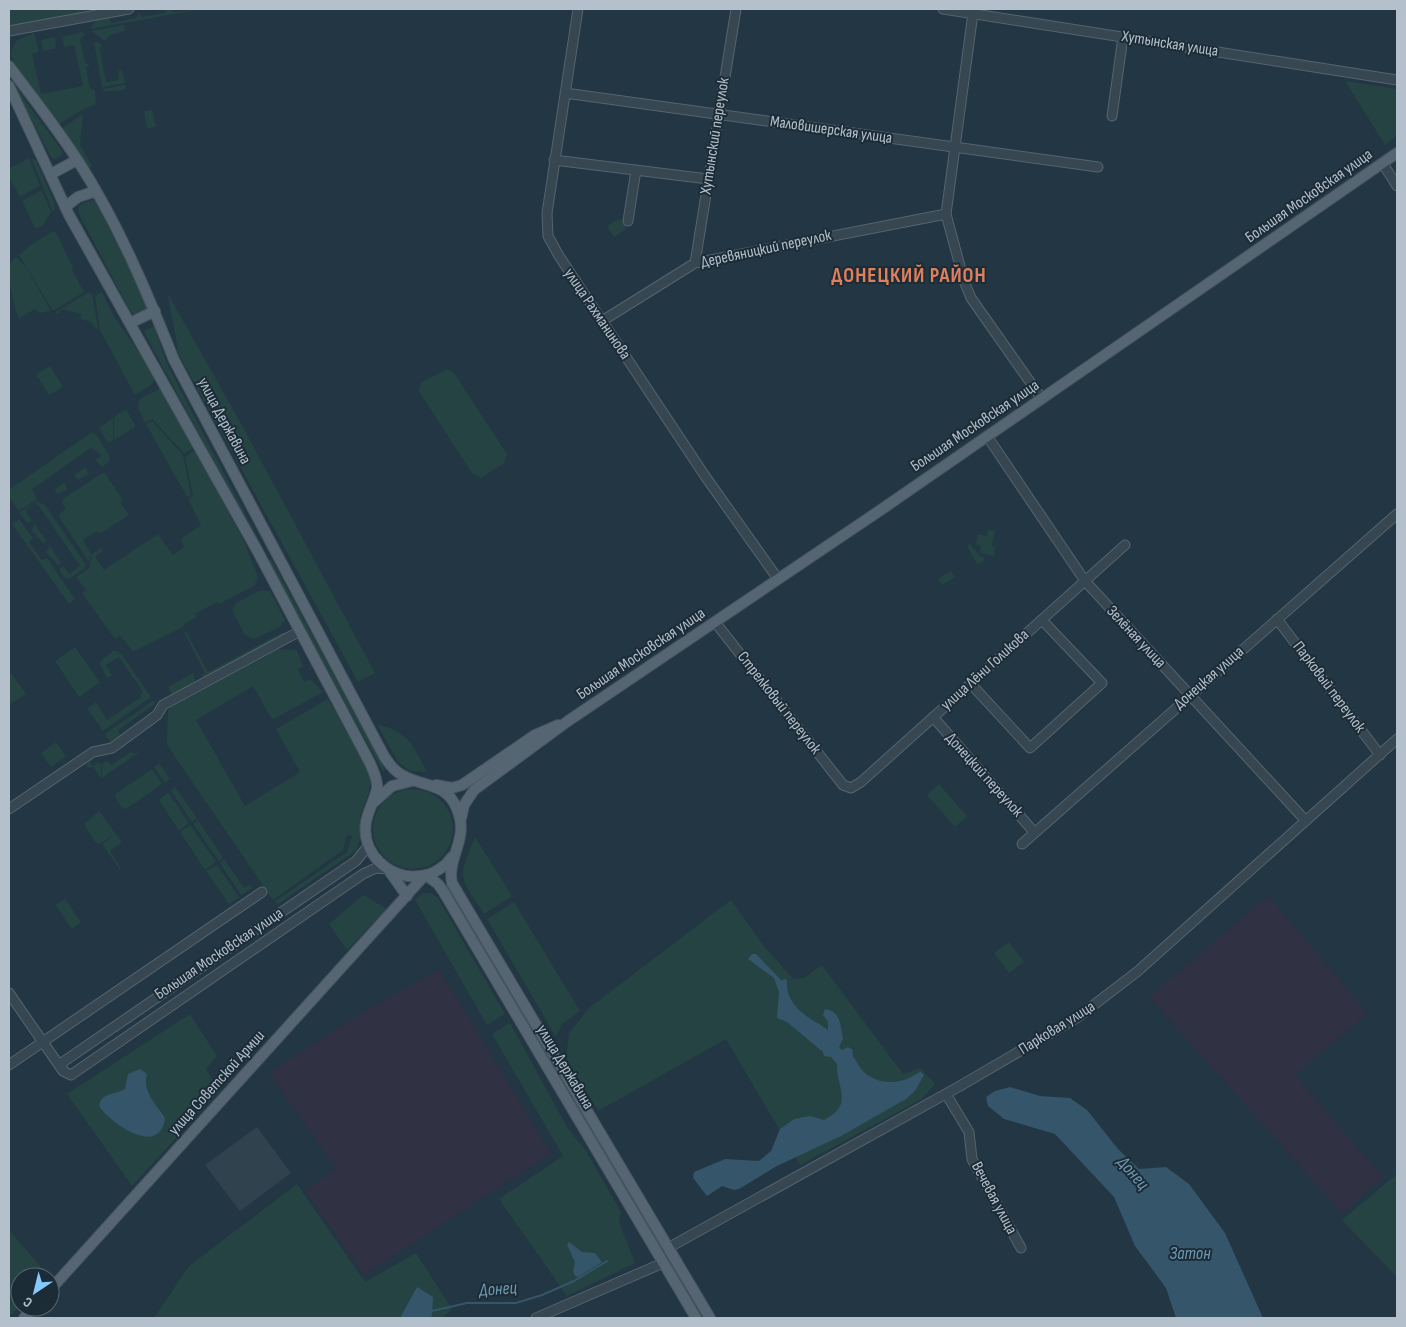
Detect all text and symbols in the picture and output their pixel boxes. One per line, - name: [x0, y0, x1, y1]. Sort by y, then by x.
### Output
- street label: Хутынская улица: [1119, 27, 1220, 61]
- street label: Хутынский переулок: [696, 75, 734, 197]
- street label: Маловишерская улица: [769, 112, 893, 148]
- street label: Большая Московская улица: [1242, 145, 1376, 247]
- street label: Деревяницкий переулок: [699, 226, 834, 272]
- district label: ДОНЕЦКИЙ РАЙОН: [831, 263, 987, 288]
- street label: улица Рахманинова: [560, 265, 634, 363]
- street label: улица Державина: [193, 374, 255, 468]
- street label: Большая Московская улица: [907, 376, 1043, 476]
- street label: Зелёная улица: [1102, 602, 1170, 672]
- street label: Большая Московская улица: [573, 604, 709, 704]
- street label: улица Лёни Голикова: [937, 625, 1033, 715]
- street label: Парковый переулок: [1289, 638, 1370, 737]
- street label: Донецкая улица: [1170, 642, 1248, 714]
- street label: Стрелковый переулок: [733, 648, 826, 759]
- street label: Донецкий переулок: [941, 729, 1027, 822]
- street label: Большая Московская улица: [151, 904, 287, 1004]
- street label: Парковая улица: [1015, 997, 1099, 1059]
- street label: улица Державина: [532, 1021, 598, 1113]
- street label: улица Советской Армии: [165, 1027, 269, 1139]
- water label: Донец: [1112, 1151, 1154, 1195]
- street label: Вечевая улица: [967, 1159, 1021, 1237]
- water label: Затон: [1169, 1243, 1211, 1264]
- north arrow: [10, 1267, 60, 1317]
- water label: Донец: [477, 1277, 518, 1301]
- text: С: [20, 1293, 36, 1311]

